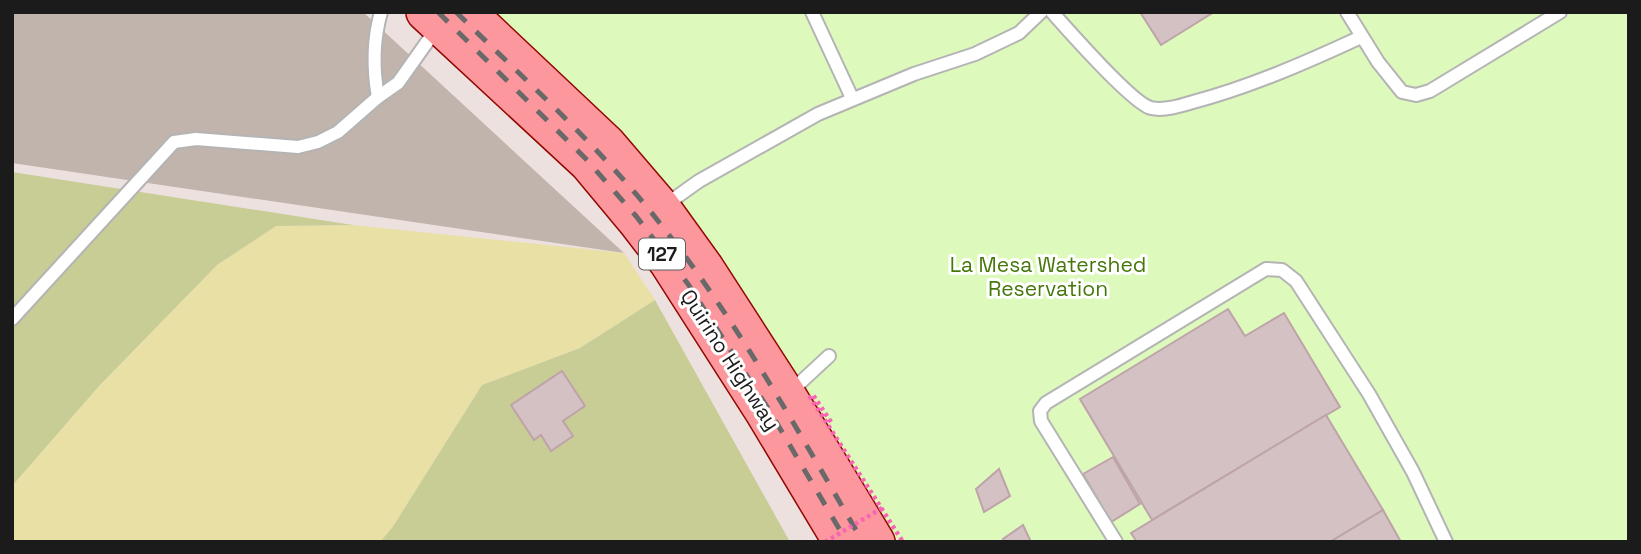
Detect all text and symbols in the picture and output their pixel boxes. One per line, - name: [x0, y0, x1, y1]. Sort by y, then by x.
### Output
- road number: 127: [639, 238, 685, 270]
- park label: La Mesa Watershed Reservation: [950, 251, 1146, 302]
- street label: Quirino Highway: [675, 284, 786, 435]

